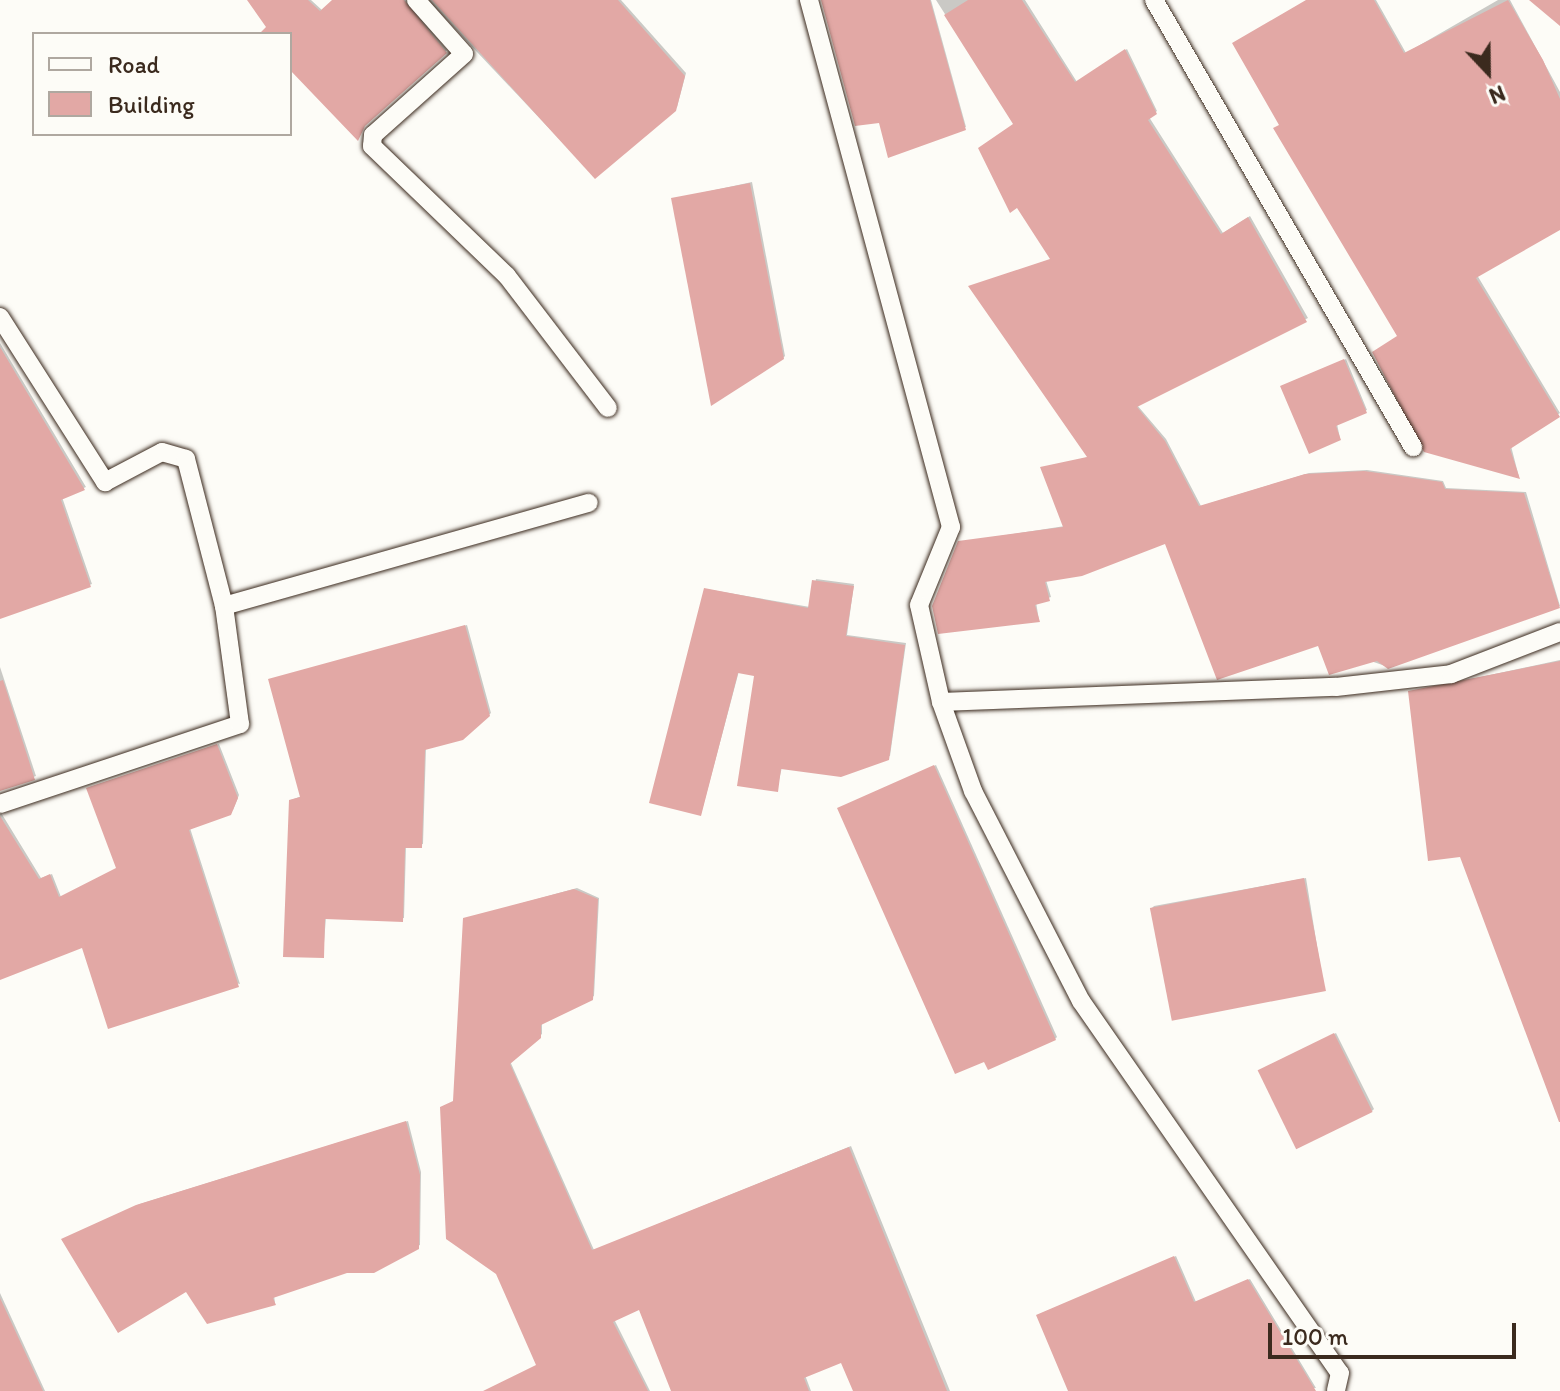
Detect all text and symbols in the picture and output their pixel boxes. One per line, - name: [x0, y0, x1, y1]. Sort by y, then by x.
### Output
- legend: [32, 32, 292, 136]
- north arrow: [1448, 32, 1528, 112]
- text: Road: [108, 50, 160, 79]
- text: N: [1485, 79, 1509, 110]
- text: Building: [108, 90, 195, 119]
- scale bar: [1272, 1307, 1520, 1357]
- text: 100 m: [1282, 1322, 1348, 1351]

